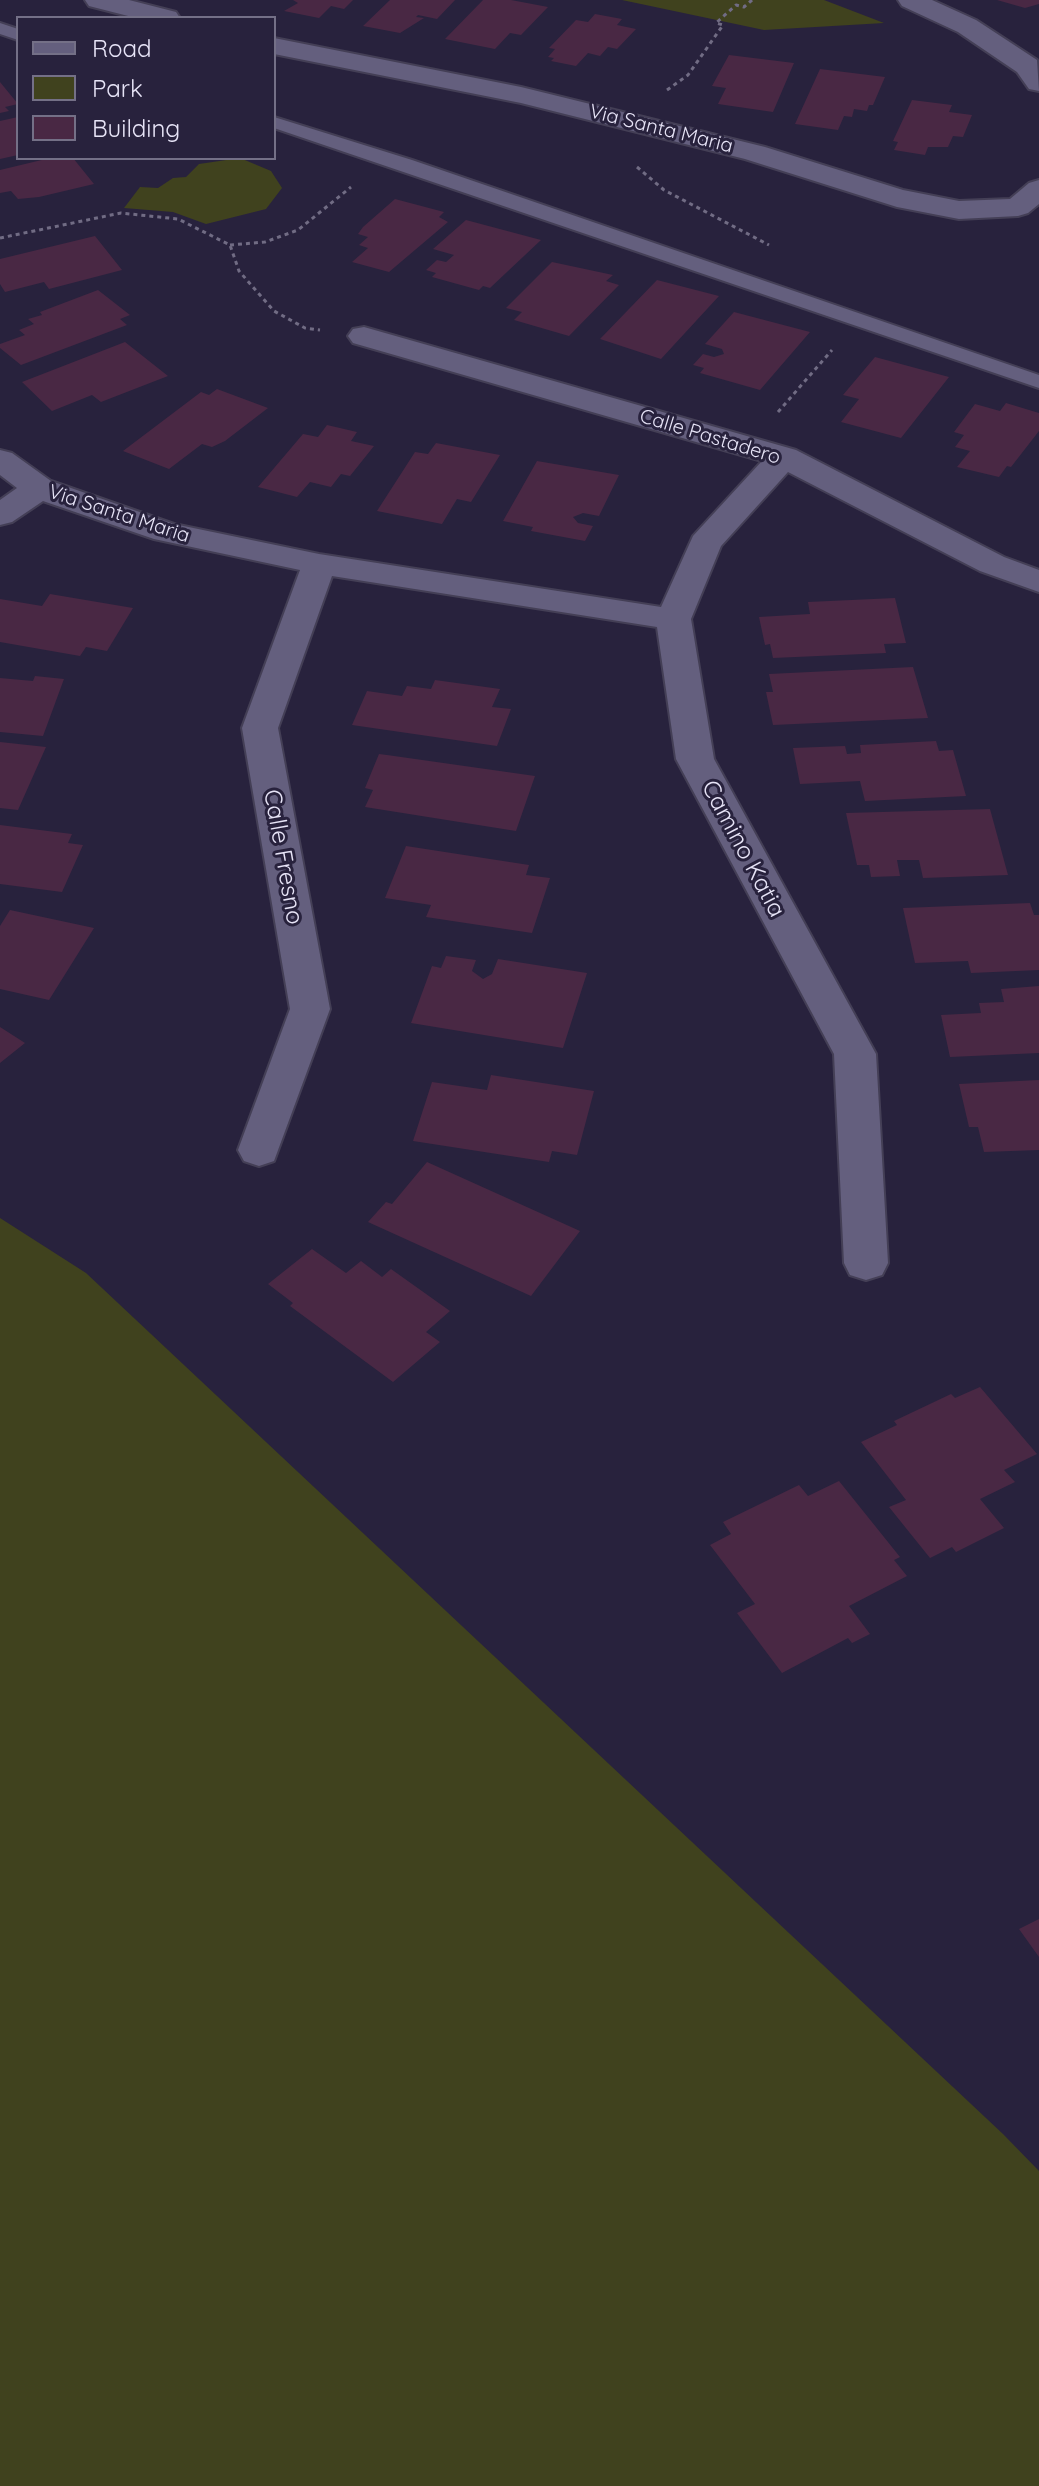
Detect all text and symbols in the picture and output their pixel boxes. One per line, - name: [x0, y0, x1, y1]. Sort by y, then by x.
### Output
- legend: [16, 16, 276, 160]
- text: Road: [92, 33, 152, 63]
- text: Park: [92, 73, 143, 103]
- street label: Via Santa Maria: [587, 100, 735, 158]
- text: Building: [92, 113, 180, 143]
- street label: Calle Pastadero: [637, 404, 783, 470]
- street label: Via Santa Maria: [45, 480, 193, 548]
- street label: Camino Katia: [695, 776, 791, 922]
- street label: Calle Fresno: [257, 787, 309, 927]

